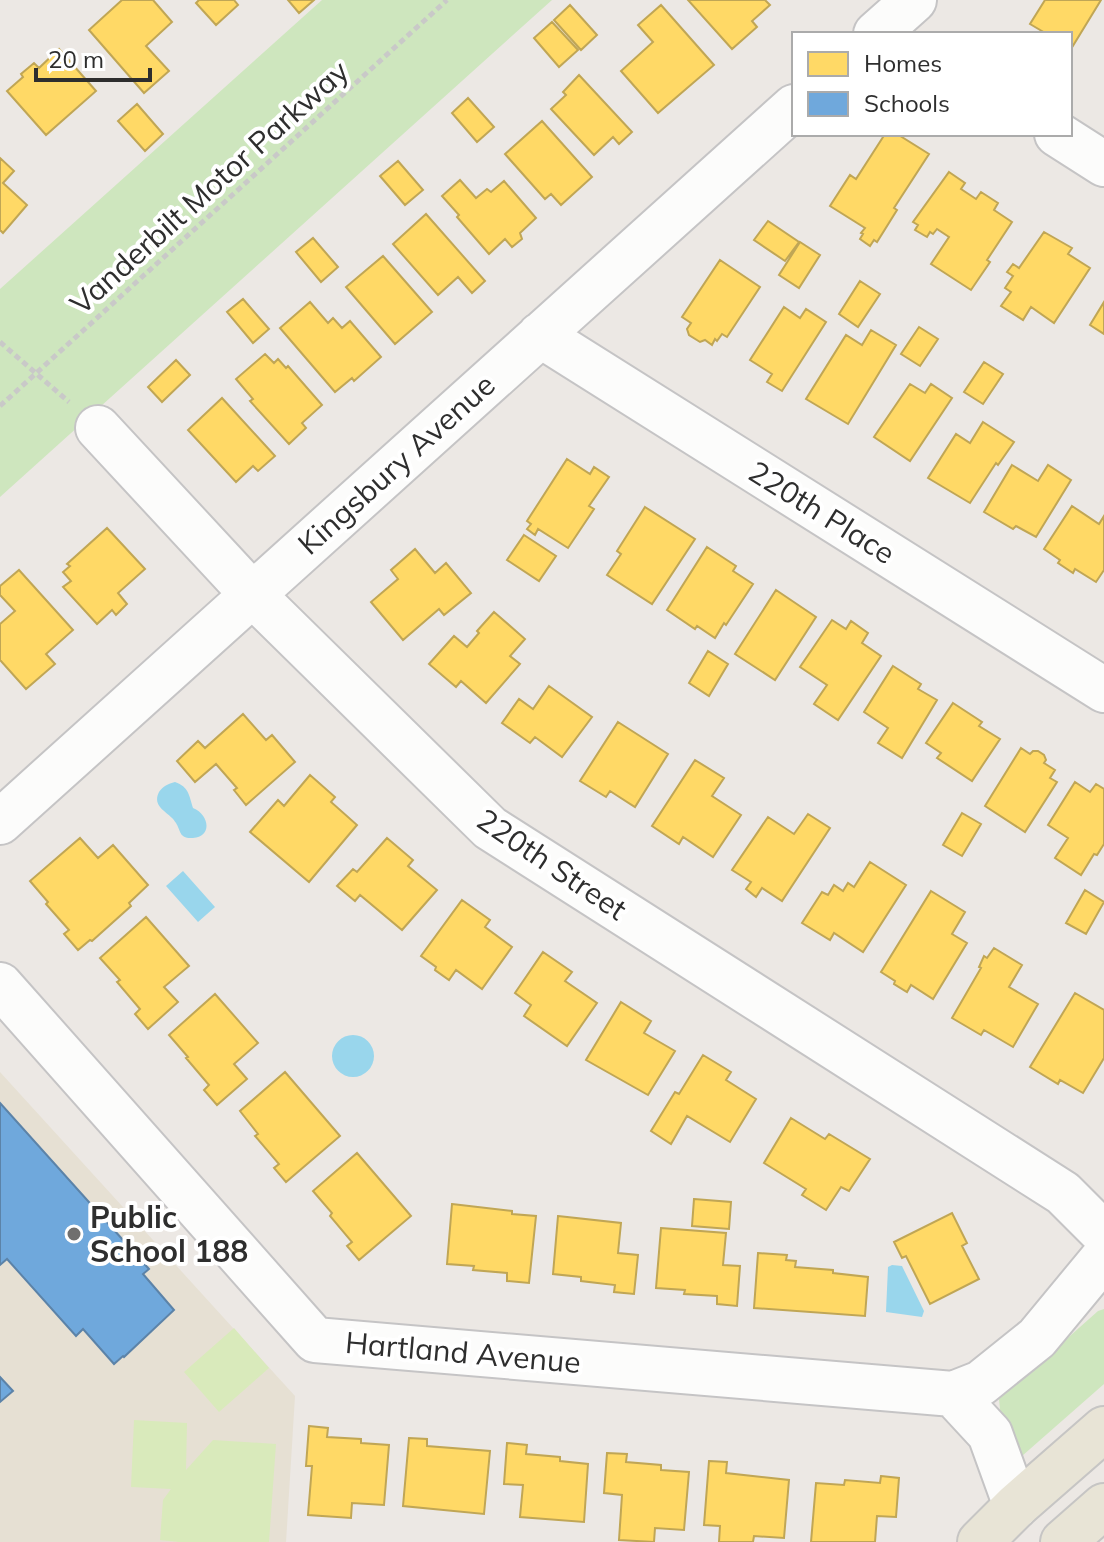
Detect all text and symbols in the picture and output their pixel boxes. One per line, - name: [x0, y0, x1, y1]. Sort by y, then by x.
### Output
- scale bar: [36, 32, 150, 82]
- legend: [792, 32, 1072, 136]
- text: 20 m: [48, 44, 104, 74]
- text: Homes: [864, 48, 942, 78]
- street label: Vanderbilt Motor Parkway: [62, 52, 356, 322]
- text: Schools: [864, 88, 950, 118]
- street label: Kingsbury Avenue: [290, 366, 502, 562]
- street label: 220th Place: [742, 452, 902, 572]
- street label: 220th Street: [470, 800, 634, 928]
- place label: Public School 188: [90, 1198, 248, 1270]
- marker: Public School 188: [65, 1225, 83, 1243]
- street label: Hartland Avenue: [344, 1323, 582, 1381]

